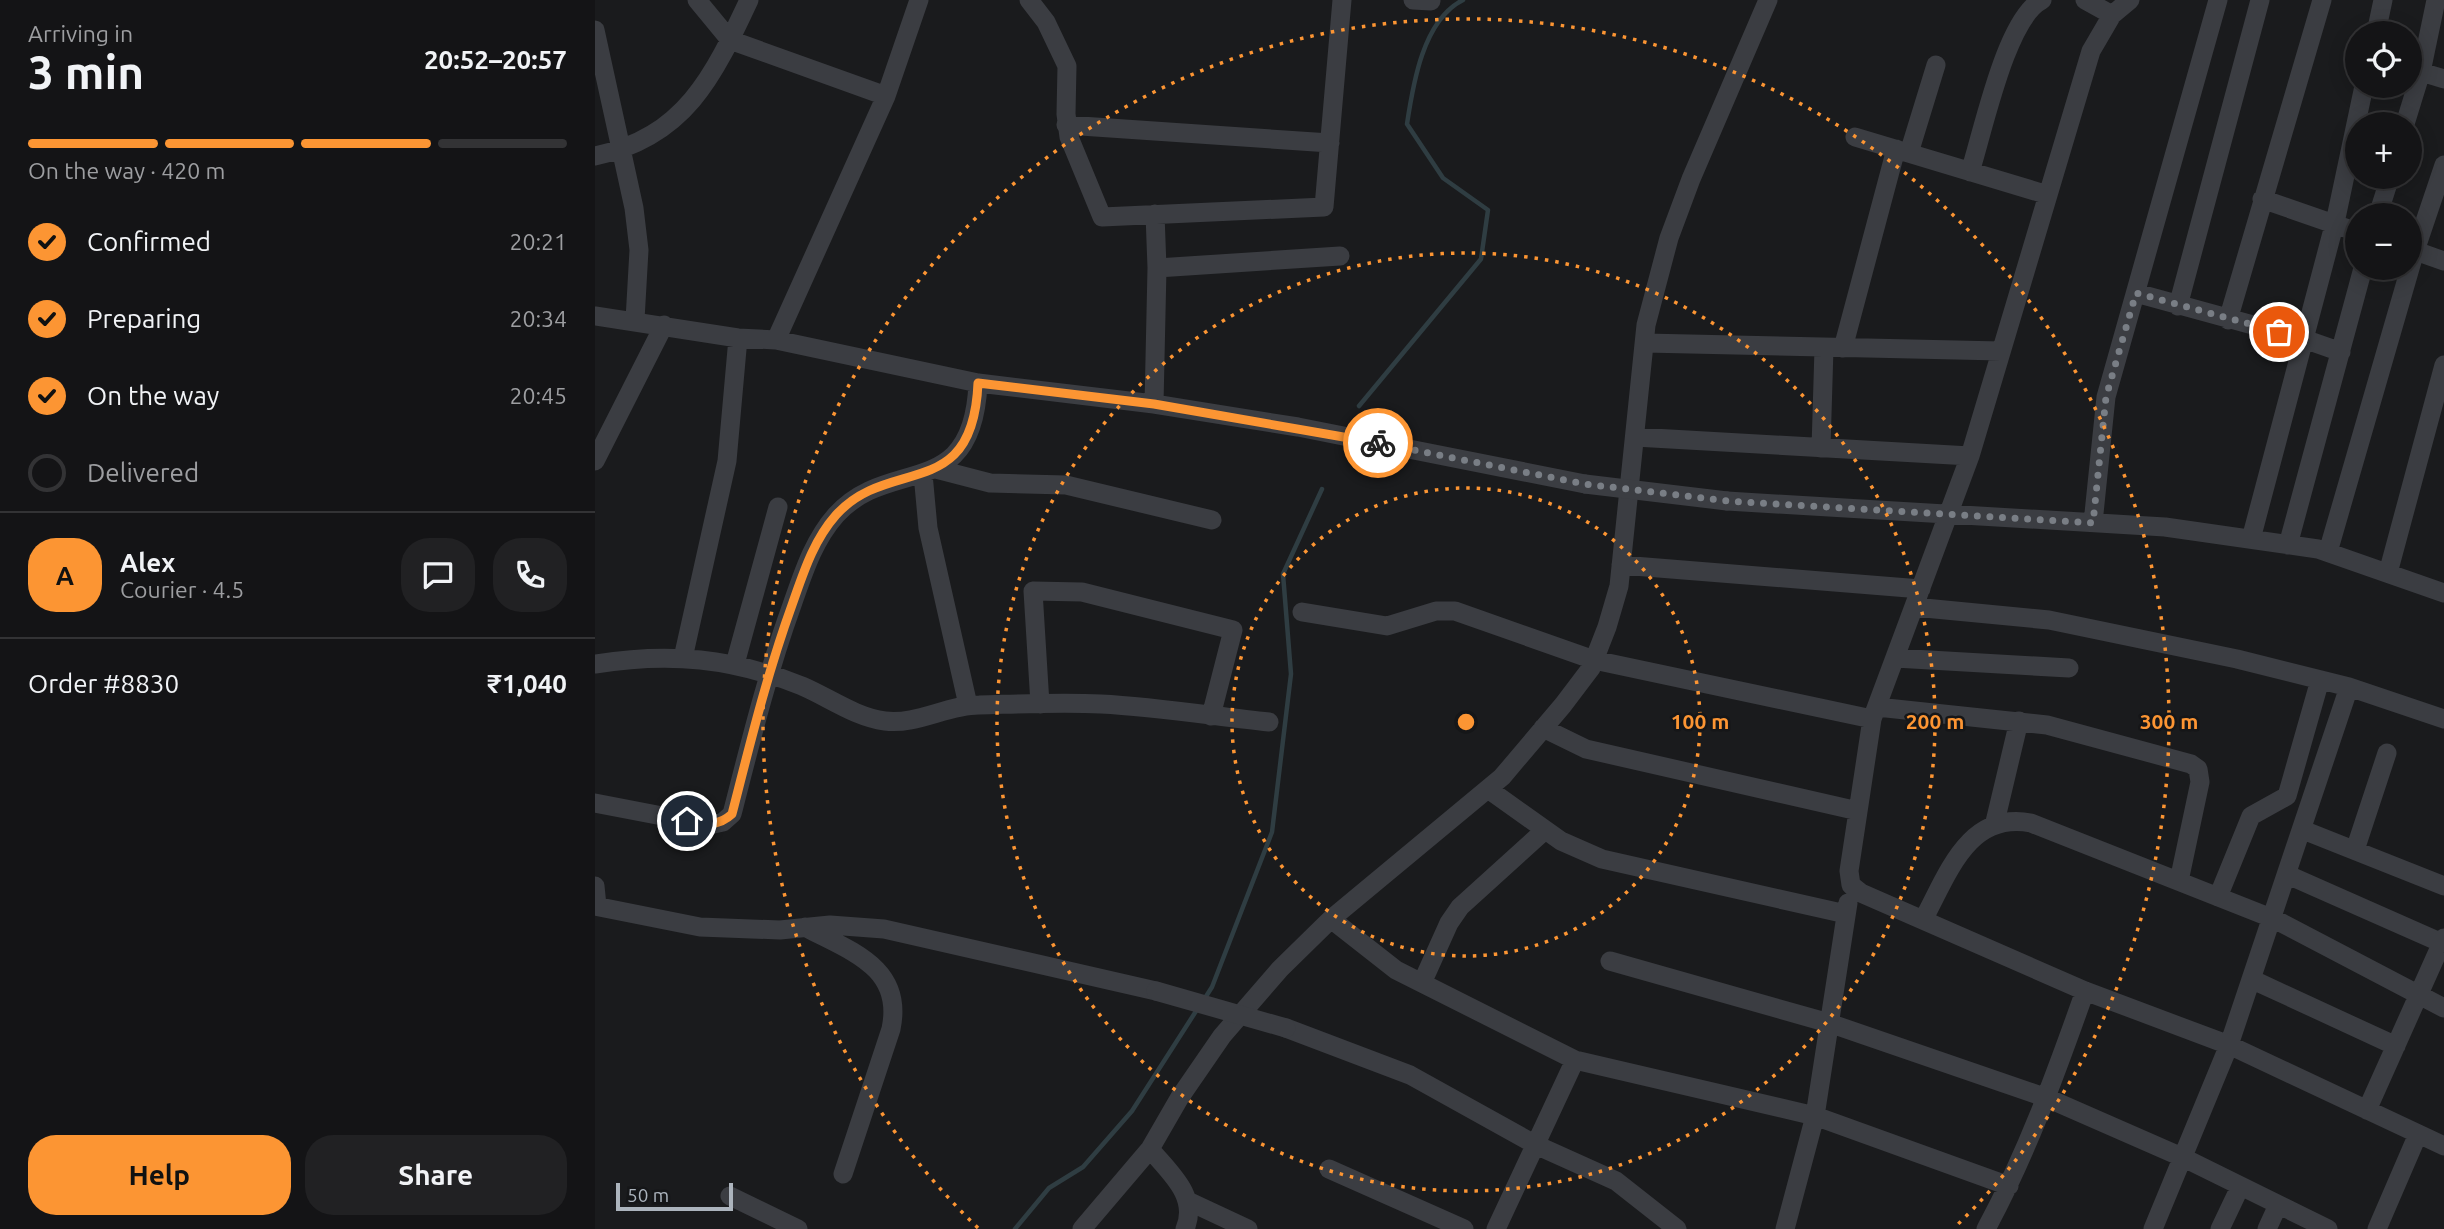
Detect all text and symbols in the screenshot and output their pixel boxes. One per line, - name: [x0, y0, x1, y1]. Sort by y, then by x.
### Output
- text: Arriving in: [28, 21, 133, 46]
- map controls: [2345, 21, 2422, 280]
- button: locate: [2345, 21, 2422, 98]
- text: 20:52–20:57: [424, 45, 567, 74]
- text: 3 min: [28, 46, 144, 98]
- button: +: [2345, 112, 2422, 189]
- text: On the way · 420 m: [28, 158, 225, 183]
- button: −: [2345, 203, 2422, 280]
- icon: check: [28, 223, 66, 261]
- text: Confirmed: [87, 227, 211, 256]
- text: 20:21: [509, 229, 567, 254]
- icon: check: [28, 300, 66, 338]
- pin: [2249, 302, 2309, 362]
- text: Preparing: [87, 304, 201, 333]
- text: 20:34: [509, 306, 567, 331]
- icon: bag: [2260, 313, 2298, 351]
- icon: check: [28, 377, 66, 415]
- text: On the way: [87, 381, 219, 410]
- text: 20:45: [509, 383, 567, 408]
- courier: [1343, 408, 1413, 478]
- icon: bike: [1359, 424, 1397, 462]
- text: Delivered: [87, 458, 199, 487]
- button: chat: [401, 538, 475, 612]
- button: phone: [493, 538, 567, 612]
- text: Alex: [120, 548, 175, 577]
- text: A: [56, 561, 74, 590]
- text: Courier · 4.5: [120, 577, 244, 602]
- text: Order #8830: [28, 669, 179, 698]
- text: ₹1,040: [487, 669, 567, 698]
- text: 100 m: [1671, 709, 1729, 733]
- text: 200 m: [1906, 709, 1964, 733]
- text: 300 m: [2140, 709, 2198, 733]
- centre of rings: [1454, 710, 1478, 734]
- pin: [657, 791, 717, 851]
- icon: home: [668, 802, 706, 840]
- button: Help: [28, 1135, 291, 1215]
- button: Share: [305, 1135, 567, 1215]
- scale bar: [616, 1180, 733, 1212]
- text: 50 m: [627, 1184, 669, 1206]

